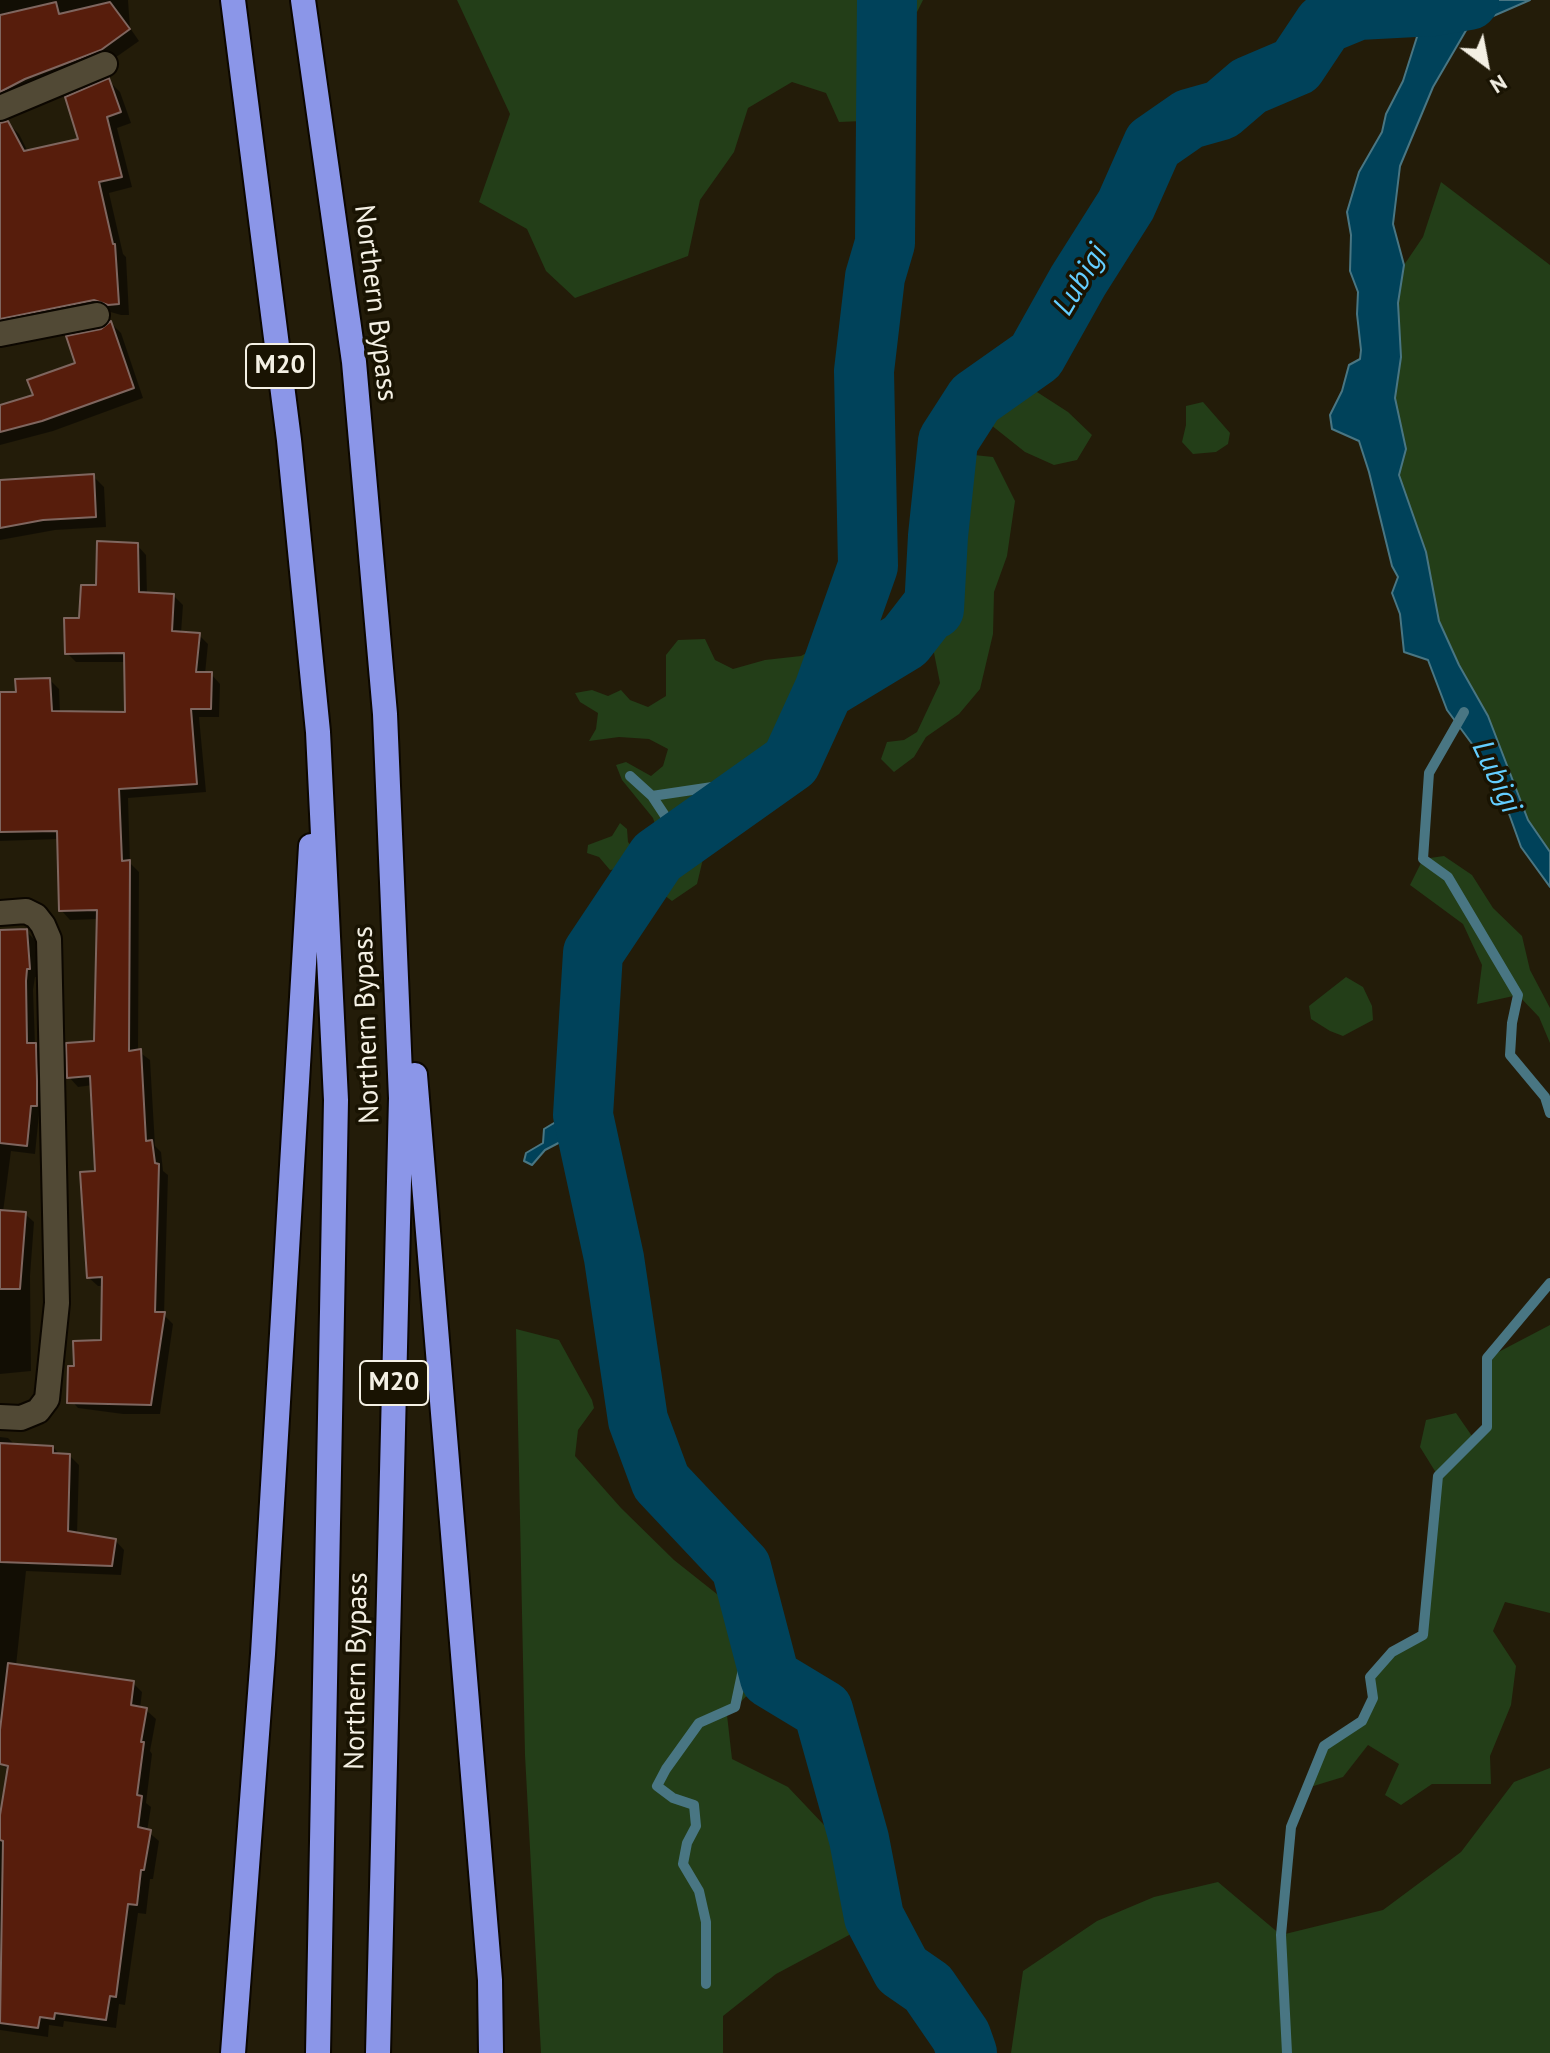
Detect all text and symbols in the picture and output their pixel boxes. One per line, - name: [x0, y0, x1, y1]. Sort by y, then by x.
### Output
- north arrow: [1446, 24, 1526, 104]
- text: N: [1485, 69, 1512, 100]
- street label: Northern Bypass: [346, 203, 404, 403]
- water label: Lubigi: [1046, 238, 1116, 322]
- road number: M20: [246, 344, 314, 388]
- water label: Lubigi: [1464, 735, 1528, 819]
- street label: Northern Bypass: [347, 926, 387, 1124]
- road number: M20: [360, 1361, 428, 1405]
- street label: Northern Bypass: [338, 1572, 376, 1770]

